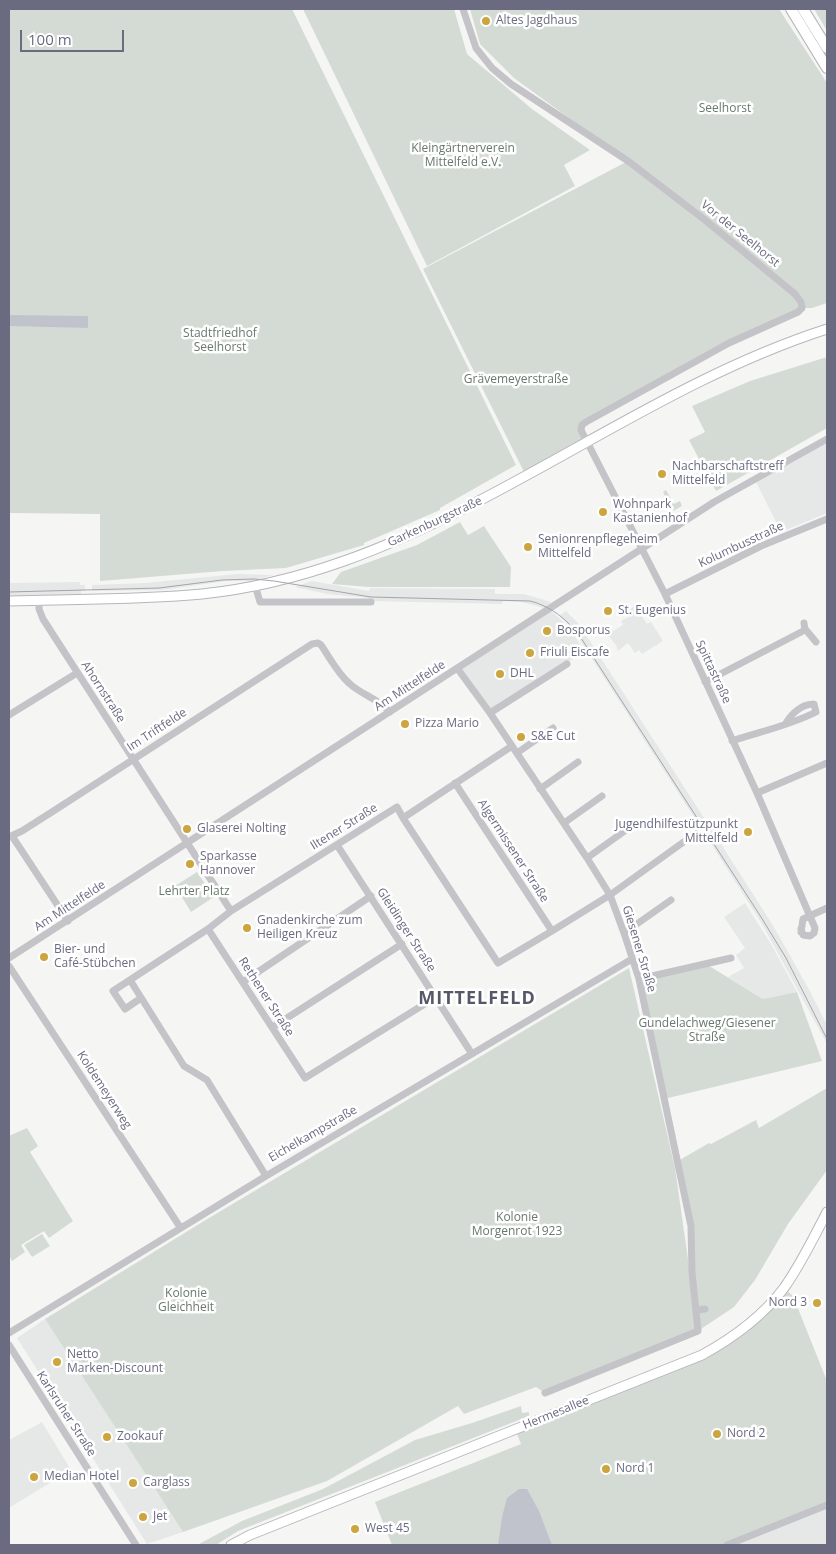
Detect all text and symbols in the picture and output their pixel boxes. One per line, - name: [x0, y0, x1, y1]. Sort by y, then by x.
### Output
- place label: Altes Jagdhaus: [496, 14, 577, 28]
- marker: Altes Jagdhaus: [480, 15, 492, 27]
- scale bar: [22, 20, 126, 52]
- text: 100 m: [28, 29, 72, 49]
- park label: Seelhorst: [699, 102, 751, 116]
- park label: Kleingärtnerverein Mittelfeld e.V.: [411, 142, 515, 170]
- street label: Vor der Seelhorst: [698, 198, 782, 270]
- park label: Stadtfriedhof Seelhorst: [183, 327, 257, 355]
- park label: Grävemeyerstraße: [464, 373, 568, 387]
- place label: Nachbarschaftstreff Mittelfeld: [672, 460, 783, 488]
- marker: Nachbarschaftstreff Mittelfeld: [656, 468, 668, 480]
- street label: Garkenburgstraße: [385, 494, 485, 550]
- place label: Wohnpark Kastanienhof: [613, 498, 687, 526]
- marker: Wohnpark Kastanienhof: [597, 506, 609, 518]
- street label: Kolumbusstraße: [696, 519, 786, 571]
- place label: Senionrenpflegeheim Mittelfeld: [538, 533, 658, 561]
- marker: Senionrenpflegeheim Mittelfeld: [522, 541, 534, 553]
- place label: St. Eugenius: [618, 604, 686, 618]
- marker: St. Eugenius: [602, 605, 614, 617]
- place label: Bosporus: [557, 624, 610, 638]
- marker: Bosporus: [541, 625, 553, 637]
- street label: Spittastraße: [692, 638, 734, 706]
- place label: Friuli Eiscafe: [540, 646, 609, 660]
- marker: Friuli Eiscafe: [524, 647, 536, 659]
- street label: Am Mittelfelde: [372, 658, 448, 714]
- street label: Ahornstraße: [78, 659, 128, 725]
- place label: DHL: [510, 667, 534, 681]
- marker: DHL: [494, 668, 506, 680]
- street label: Im Triftfelde: [124, 705, 190, 755]
- place label: Pizza Mario: [415, 717, 479, 731]
- marker: Pizza Mario: [399, 718, 411, 730]
- place label: S&E Cut: [531, 730, 575, 744]
- marker: S&E Cut: [515, 731, 527, 743]
- street label: Algermissener Straße: [474, 797, 552, 905]
- street label: Iltener Straße: [308, 801, 380, 853]
- place label: Jugendhilfestützpunkt Mittelfeld: [615, 818, 738, 846]
- place label: Glaserei Nolting: [197, 822, 286, 836]
- marker: Glaserei Nolting: [181, 823, 193, 835]
- marker: Jugendhilfestützpunkt Mittelfeld: [742, 826, 754, 838]
- place label: Sparkasse Hannover: [200, 850, 257, 878]
- marker: Sparkasse Hannover: [184, 858, 196, 870]
- street label: Am Mittelfelde: [32, 878, 108, 934]
- park label: Lehrter Platz: [158, 885, 230, 899]
- street label: Gleidinger Straße: [374, 885, 438, 975]
- street label: Giesener Straße: [619, 904, 659, 994]
- place label: Gnadenkirche zum Heiligen Kreuz: [257, 914, 362, 942]
- marker: Gnadenkirche zum Heiligen Kreuz: [241, 922, 253, 934]
- place label: Bier- und Café-Stübchen: [54, 943, 136, 971]
- marker: Bier- und Café-Stübchen: [38, 951, 50, 963]
- street label: Rethener Straße: [235, 955, 297, 1039]
- district label: MITTELFELD: [417, 988, 537, 1010]
- park label: Gundelachweg/Giesener Straße: [638, 1017, 776, 1045]
- street label: Koldemeyerweg: [74, 1048, 134, 1132]
- street label: Eichelkampstraße: [266, 1103, 360, 1165]
- park label: Kolonie Morgenrot 1923: [472, 1211, 562, 1239]
- park label: Kolonie Gleichheit: [158, 1287, 214, 1315]
- place label: Nord 3: [769, 1296, 807, 1310]
- marker: Nord 3: [811, 1297, 823, 1309]
- place label: Netto Marken-Discount: [67, 1348, 163, 1376]
- marker: Netto Marken-Discount: [51, 1356, 63, 1368]
- street label: Karlsruher Straße: [33, 1369, 99, 1459]
- street label: Hermesallee: [521, 1393, 591, 1433]
- place label: Nord 2: [727, 1427, 765, 1441]
- marker: Nord 2: [711, 1428, 723, 1440]
- place label: Zookauf: [117, 1430, 163, 1444]
- marker: Zookauf: [101, 1431, 113, 1443]
- place label: Nord 1: [616, 1462, 654, 1476]
- marker: Nord 1: [600, 1463, 612, 1475]
- place label: Median Hotel: [44, 1470, 119, 1484]
- marker: Median Hotel: [28, 1471, 40, 1483]
- place label: Carglass: [143, 1476, 190, 1490]
- marker: Carglass: [127, 1477, 139, 1489]
- place label: Jet: [153, 1510, 167, 1524]
- marker: Jet: [137, 1511, 149, 1523]
- place label: West 45: [365, 1522, 410, 1536]
- marker: West 45: [349, 1523, 361, 1535]

